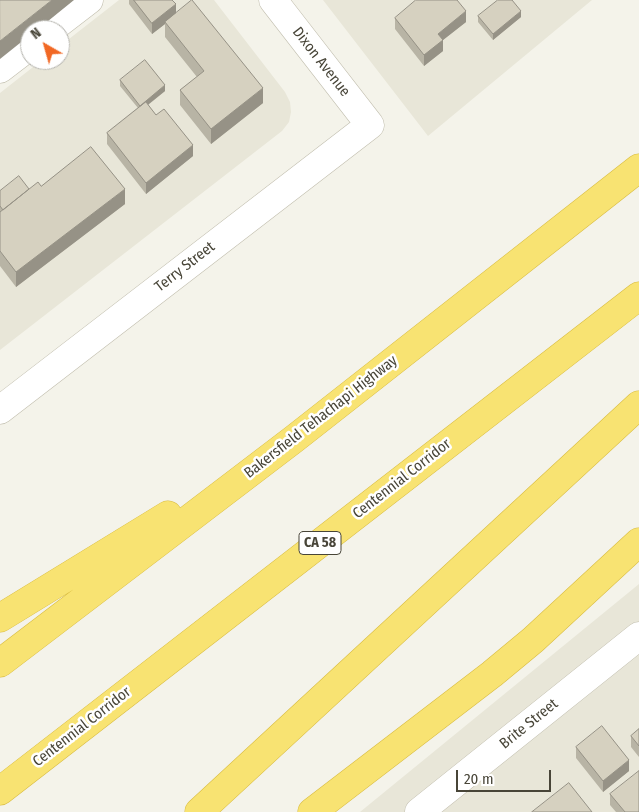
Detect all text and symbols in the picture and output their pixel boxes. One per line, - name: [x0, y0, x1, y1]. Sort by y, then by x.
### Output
- north arrow: [20, 20, 70, 70]
- text: N: [28, 24, 45, 43]
- street label: Dixon Avenue: [288, 24, 354, 100]
- street label: Terry Street: [151, 238, 219, 296]
- street label: Bakersfield Tehachapi Highway: [241, 352, 401, 482]
- street label: Centennial Corridor: [349, 435, 455, 523]
- road number: CA 58: [299, 532, 341, 554]
- street label: Centennial Corridor: [29, 683, 135, 771]
- street label: Brite Street: [496, 695, 562, 753]
- scale bar: [459, 760, 554, 792]
- text: 20 m: [464, 770, 494, 788]

